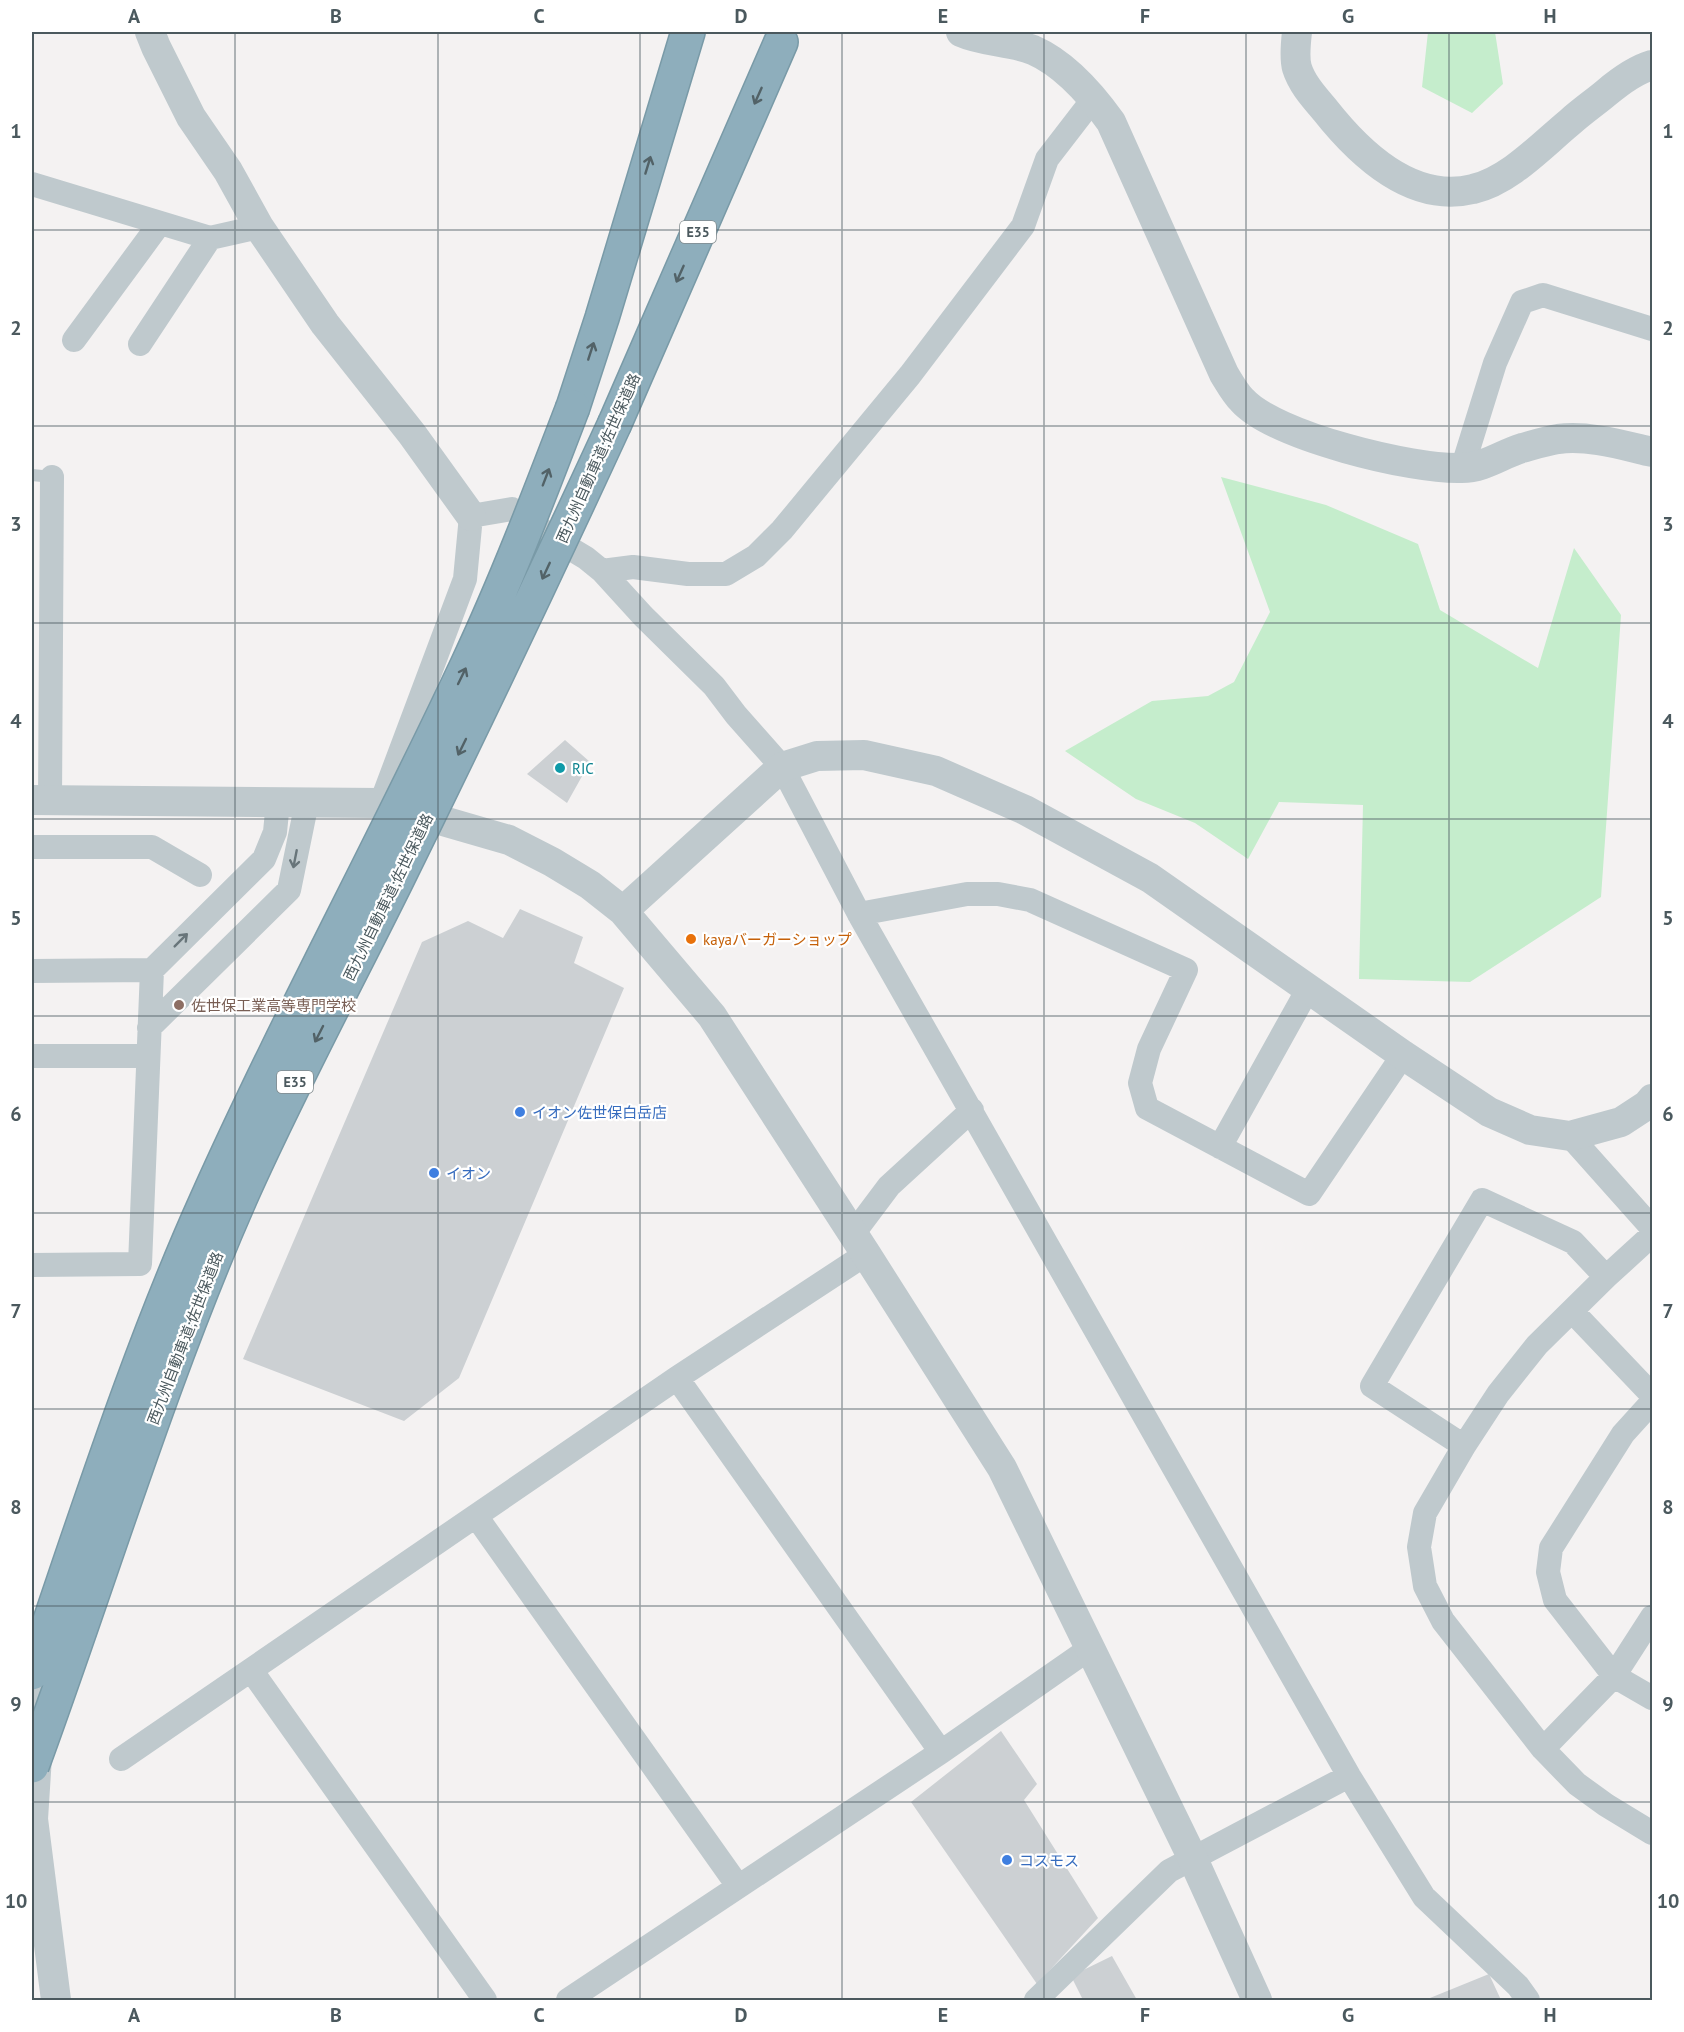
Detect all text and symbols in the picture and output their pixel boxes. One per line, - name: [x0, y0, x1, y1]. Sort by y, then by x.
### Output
- text: A: [128, 3, 141, 29]
- text: B: [330, 3, 342, 29]
- text: C: [533, 3, 545, 29]
- text: D: [735, 3, 748, 29]
- text: E: [938, 3, 948, 29]
- text: F: [1140, 3, 1150, 29]
- text: G: [1342, 3, 1354, 29]
- text: H: [1543, 3, 1557, 29]
- one-way arrow: [751, 86, 763, 104]
- text: 1: [10, 118, 22, 144]
- text: 1: [1662, 118, 1674, 144]
- one-way arrow: [643, 156, 654, 175]
- road number: E35: [680, 221, 716, 243]
- one-way arrow: [673, 265, 685, 283]
- text: 2: [10, 315, 22, 341]
- text: 2: [1662, 315, 1674, 341]
- one-way arrow: [586, 342, 597, 361]
- street label: 西九州自動車道;佐世保道路: [552, 370, 644, 546]
- one-way arrow: [542, 469, 553, 487]
- text: 3: [10, 511, 22, 537]
- text: 3: [1662, 511, 1674, 537]
- one-way arrow: [540, 562, 552, 580]
- one-way arrow: [456, 668, 468, 686]
- text: 4: [10, 708, 22, 734]
- text: 4: [1662, 708, 1674, 734]
- one-way arrow: [456, 738, 468, 755]
- place label: RIC: [572, 759, 594, 778]
- marker: RIC: [553, 761, 567, 775]
- street label: 西九州自動車道;佐世保道路: [339, 810, 437, 984]
- one-way arrow: [289, 849, 300, 869]
- text: 5: [10, 905, 22, 931]
- text: 5: [1662, 905, 1674, 931]
- place label: kayaバーガーショップ: [703, 930, 852, 949]
- marker: kayaバーガーショップ: [684, 932, 698, 946]
- one-way arrow: [174, 933, 189, 948]
- place label: 佐世保工業高等専門学校: [191, 996, 356, 1015]
- marker: 佐世保工業高等専門学校: [172, 998, 186, 1012]
- one-way arrow: [313, 1025, 324, 1043]
- road number: E35: [277, 1071, 313, 1093]
- text: 6: [10, 1101, 22, 1127]
- text: 6: [1662, 1101, 1674, 1127]
- place label: イオン佐世保白岳店: [532, 1103, 667, 1122]
- marker: イオン佐世保白岳店: [513, 1105, 527, 1119]
- place label: イオン: [446, 1164, 491, 1183]
- marker: イオン: [427, 1166, 441, 1180]
- street label: 西九州自動車道;佐世保道路: [143, 1249, 227, 1427]
- text: 7: [10, 1298, 22, 1324]
- text: 7: [1662, 1298, 1674, 1324]
- text: 8: [10, 1494, 22, 1520]
- text: 8: [1662, 1494, 1674, 1520]
- text: 9: [10, 1691, 22, 1717]
- text: 9: [1662, 1691, 1674, 1717]
- place label: コスモス: [1019, 1851, 1079, 1870]
- marker: コスモス: [1000, 1853, 1014, 1867]
- text: 10: [5, 1888, 27, 1914]
- text: 10: [1657, 1888, 1679, 1914]
- text: A: [128, 2002, 141, 2028]
- text: B: [330, 2002, 342, 2028]
- text: C: [533, 2002, 545, 2028]
- text: D: [735, 2002, 748, 2028]
- text: E: [938, 2002, 948, 2028]
- text: F: [1140, 2002, 1150, 2028]
- text: G: [1342, 2002, 1354, 2028]
- text: H: [1543, 2002, 1557, 2028]

